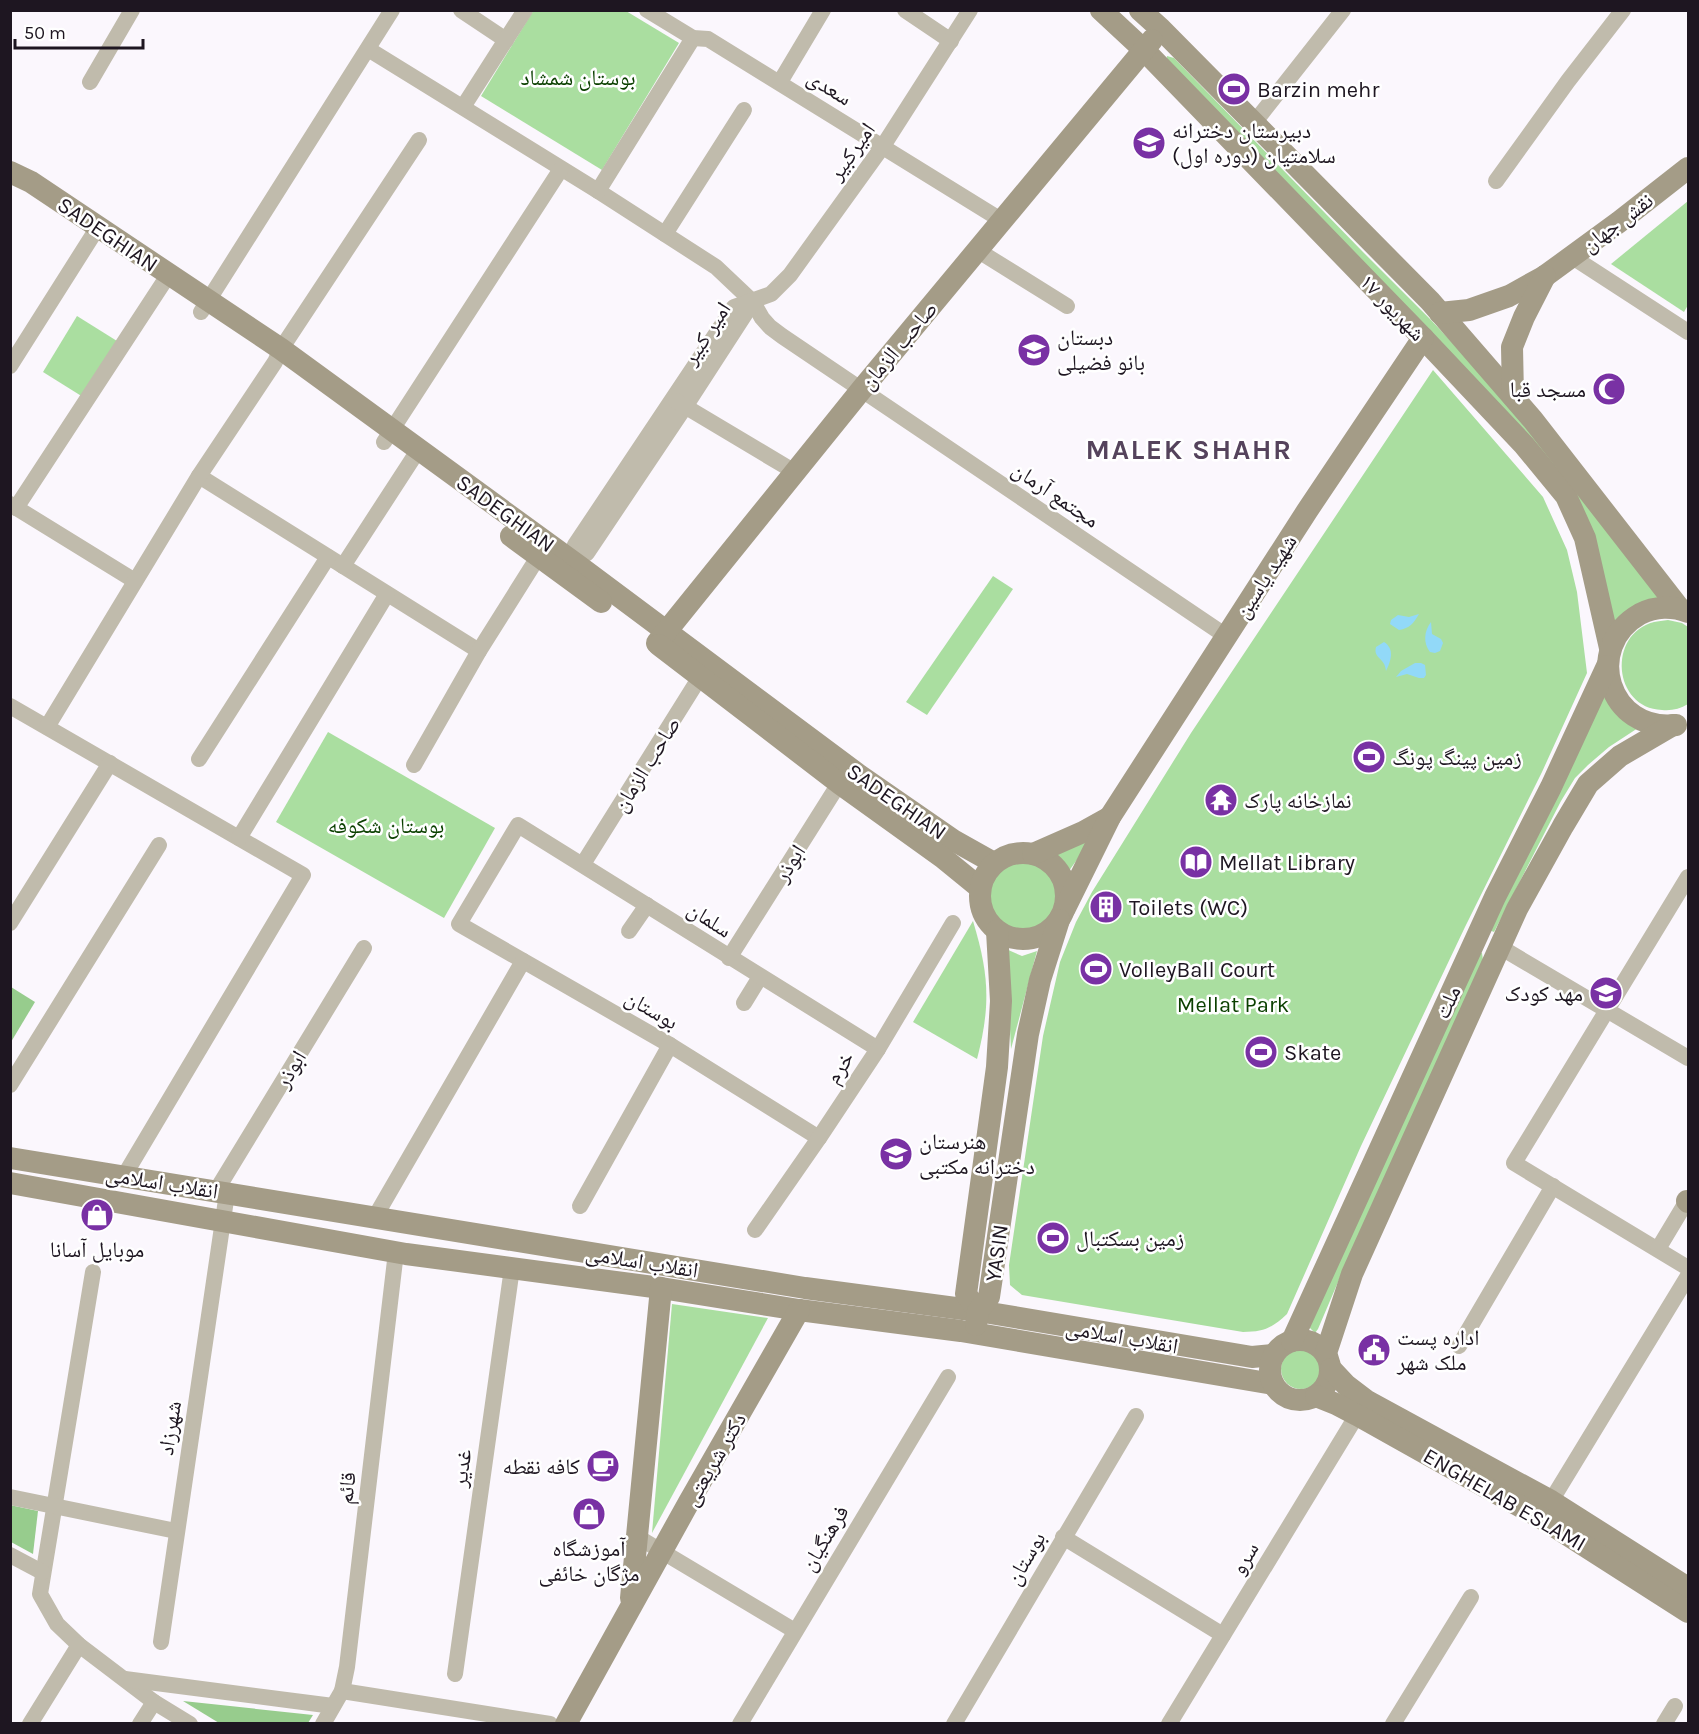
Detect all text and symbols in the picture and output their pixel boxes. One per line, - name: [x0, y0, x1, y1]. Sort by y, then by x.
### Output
- scale bar: [15, 12, 142, 50]
- text: 50 m: [24, 22, 66, 44]
- street label: سعدی: [802, 64, 857, 111]
- park label: بوستان شمشاد: [520, 65, 636, 91]
- sports icon: Barzin mehr: [1216, 71, 1252, 107]
- place label: Barzin mehr: [1257, 77, 1379, 103]
- street label: امیرکبیر: [822, 118, 881, 186]
- place label: دبیرستان دخترانه سلامتیان (دوره اول): [1172, 118, 1336, 169]
- school or university icon: دبیرستان دخترانه سلامتیان (دوره اول): [1131, 125, 1167, 161]
- street label: نقش جهان: [1577, 187, 1659, 258]
- street label: SADEGHIAN: [52, 192, 163, 278]
- street label: ۱۷ شهریور: [1354, 269, 1430, 347]
- street label: صاحب الزمان: [854, 296, 943, 395]
- street label: امیر کبیر: [676, 297, 737, 371]
- place label: دبستان بانو فضیلی: [1057, 325, 1145, 376]
- school or university icon: دبستان بانو فضیلی: [1016, 332, 1052, 368]
- mosque icon: مسجد قبا: [1591, 371, 1627, 407]
- place label: مسجد قبا: [1510, 377, 1586, 403]
- district label: MALEK SHAHR: [1085, 433, 1293, 466]
- street label: مجتمع آرمان: [1007, 456, 1104, 533]
- street label: SADEGHIAN: [451, 469, 560, 558]
- street label: شهید یاسین: [1229, 530, 1303, 623]
- street label: صاحب الزمان: [607, 712, 686, 817]
- sports icon: زمین پینگ پونگ: [1351, 739, 1387, 775]
- place label: زمین پینگ پونگ: [1392, 745, 1522, 771]
- street label: SADEGHIAN: [842, 758, 951, 846]
- temple icon: نمازخانه پارک: [1203, 782, 1239, 818]
- place label: نمازخانه پارک: [1244, 788, 1351, 814]
- park label: بوستان شکوفه: [328, 813, 444, 839]
- street label: ابوذر: [768, 840, 811, 888]
- library icon: Mellat Library: [1178, 844, 1214, 880]
- place label: Mellat Library: [1219, 850, 1355, 876]
- building icon: Toilets (WC): [1088, 889, 1124, 925]
- place label: Toilets (WC): [1129, 895, 1248, 921]
- street label: سلمان: [682, 896, 736, 944]
- sports icon: VolleyBall Court: [1078, 951, 1114, 987]
- place label: VolleyBall Court: [1119, 957, 1275, 983]
- school or university icon: مهد کودک: [1588, 975, 1624, 1011]
- place label: مهد کودک: [1505, 981, 1583, 1007]
- street label: ملت: [1429, 982, 1467, 1023]
- street label: بوستان: [620, 984, 683, 1035]
- park label: Mellat Park: [1177, 992, 1289, 1018]
- sports icon: Skate: [1243, 1034, 1279, 1070]
- place label: Skate: [1284, 1040, 1341, 1066]
- street label: ابوذر: [269, 1046, 312, 1094]
- street label: خرم: [820, 1046, 861, 1089]
- place label: هنرستان دخترانه مکتبی: [919, 1129, 1035, 1180]
- school or university icon: هنرستان دخترانه مکتبی: [878, 1136, 914, 1172]
- street label: انقلاب اسلامی: [104, 1161, 220, 1205]
- shop icon: موبایل آسانا: [79, 1197, 115, 1233]
- sports icon: زمین بسکتبال: [1035, 1220, 1071, 1256]
- street label: YASIN: [980, 1223, 1014, 1284]
- place label: زمین بسکتبال: [1076, 1226, 1184, 1252]
- place label: موبایل آسانا: [50, 1237, 144, 1263]
- street label: انقلاب اسلامی: [584, 1240, 700, 1284]
- street label: انقلاب اسلامی: [1064, 1314, 1180, 1360]
- place label: اداره پست ملک شهر: [1396, 1325, 1479, 1376]
- public building icon: اداره پست ملک شهر: [1356, 1332, 1392, 1368]
- street label: شهرزاد: [153, 1399, 187, 1457]
- street label: دکتر شریعتی: [678, 1408, 752, 1511]
- street label: ENGHELAB ESLAMI: [1418, 1443, 1591, 1557]
- street label: غدیر: [446, 1448, 478, 1490]
- cafe icon: کافه نقطه: [585, 1448, 621, 1484]
- place label: کافه نقطه: [503, 1454, 580, 1480]
- street label: قائم: [332, 1470, 363, 1506]
- shop icon: آموزشگاه مژگان خائفی: [571, 1496, 607, 1532]
- street label: فرهنگیان: [795, 1501, 855, 1576]
- street label: بوستان: [1000, 1527, 1051, 1590]
- place label: آموزشگاه مژگان خائفی: [539, 1536, 639, 1587]
- street label: سرو: [1225, 1537, 1265, 1580]

